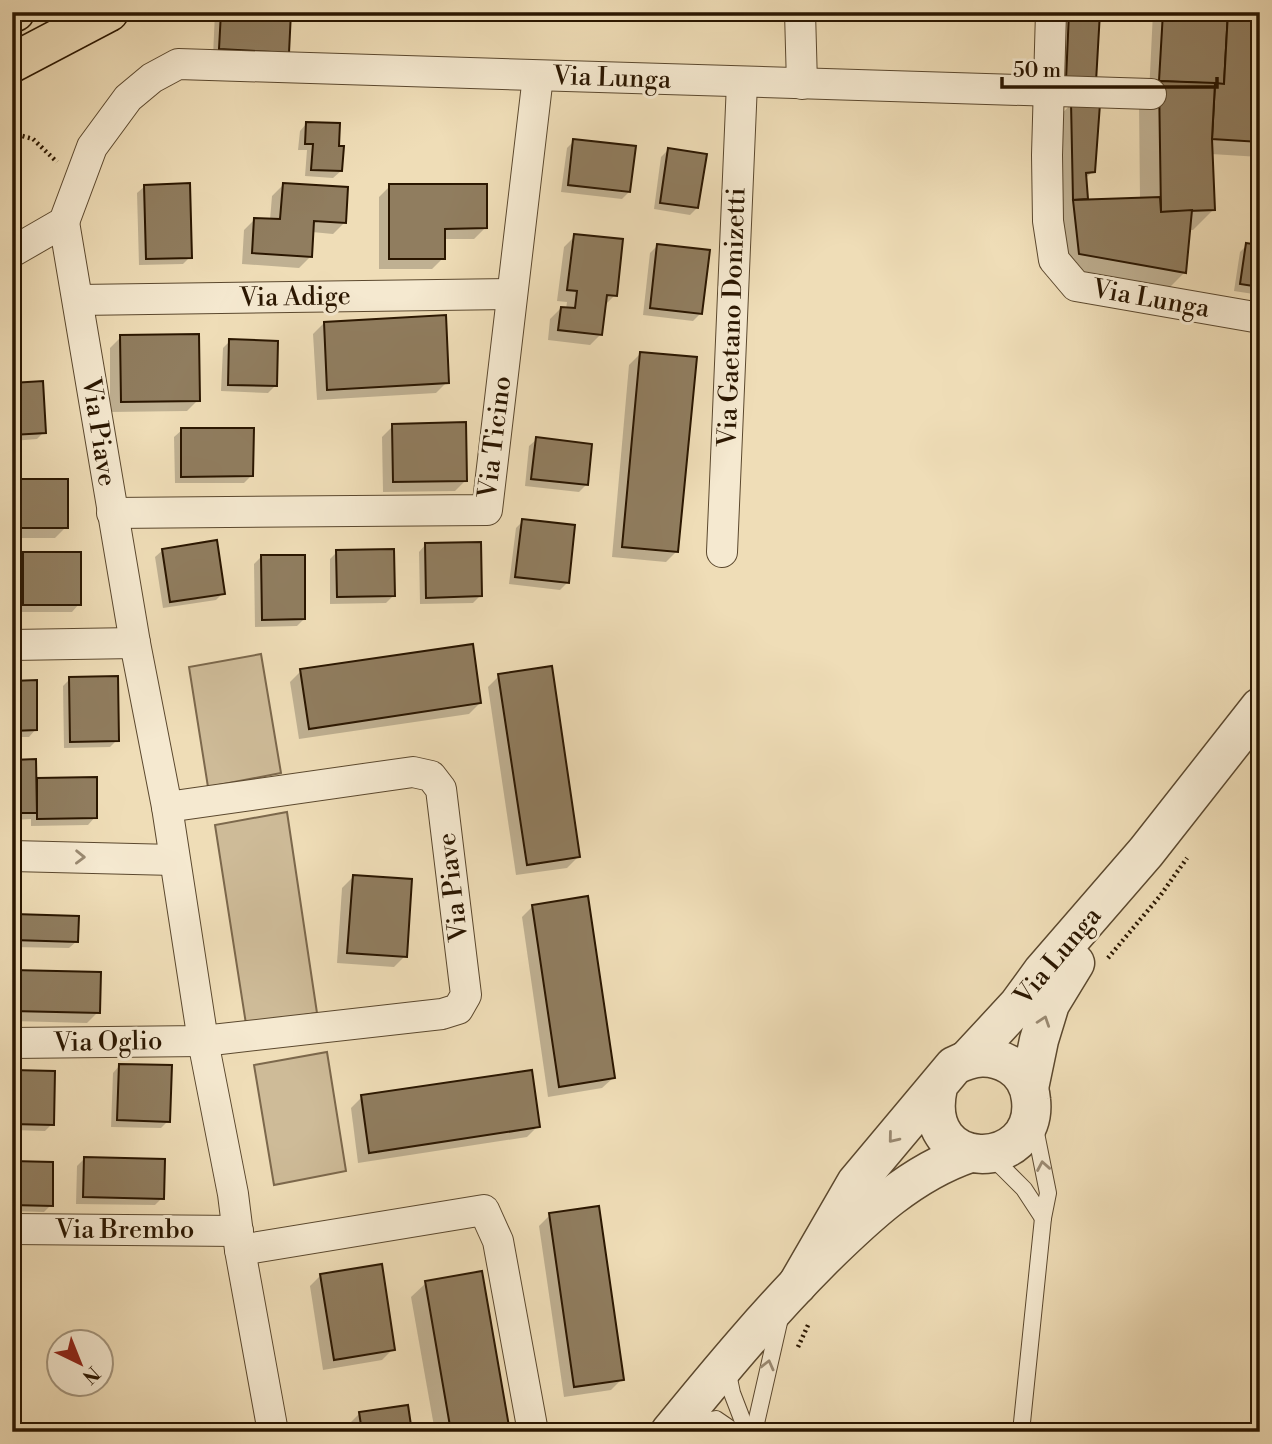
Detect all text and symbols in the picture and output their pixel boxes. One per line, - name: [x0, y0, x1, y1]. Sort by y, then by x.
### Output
- scale bar: [1002, 46, 1218, 90]
- text: 50 m: [1013, 58, 1061, 84]
- street label: Via Lunga: [551, 60, 673, 96]
- street label: Via Gaetano Donizetti: [711, 187, 753, 448]
- street label: Via Lunga: [1089, 273, 1213, 325]
- street label: Via Adige: [238, 280, 351, 314]
- street label: Via Ticino: [472, 374, 518, 501]
- street label: Via Piave: [75, 375, 123, 488]
- street label: Via Piave: [430, 831, 476, 944]
- one-way arrow: [75, 850, 86, 865]
- street label: Via Lunga: [1007, 900, 1109, 1012]
- one-way arrow: [1036, 1016, 1051, 1028]
- street label: Via Oglio: [52, 1025, 163, 1059]
- one-way arrow: [888, 1130, 901, 1142]
- one-way arrow: [1036, 1160, 1051, 1172]
- street label: Via Brembo: [55, 1214, 194, 1246]
- north arrow: [46, 1328, 116, 1398]
- one-way arrow: [760, 1359, 774, 1371]
- text: N: [77, 1361, 105, 1389]

